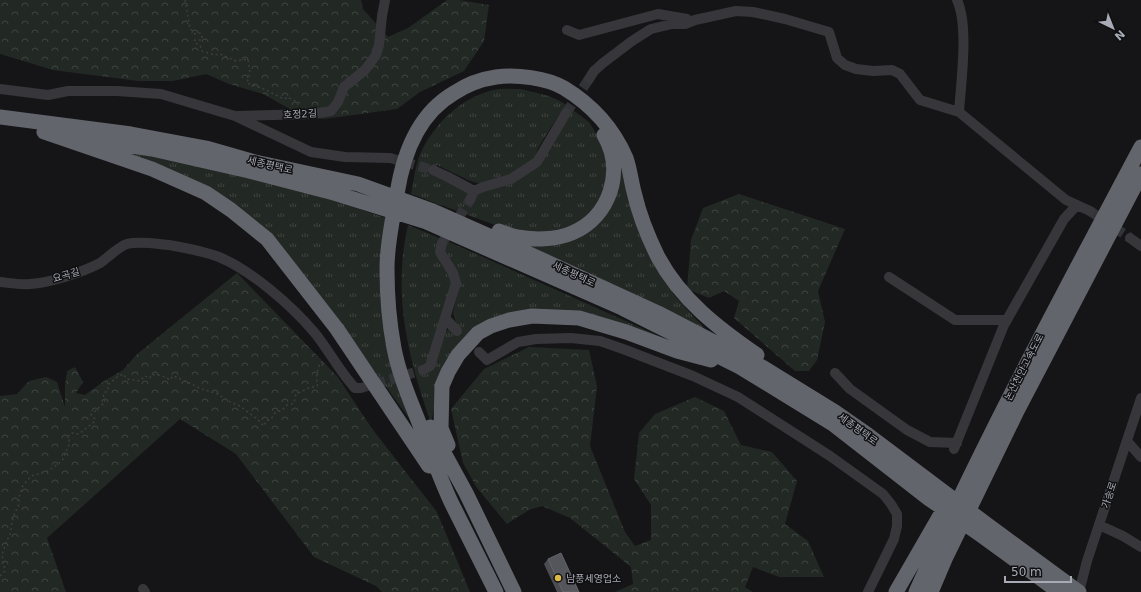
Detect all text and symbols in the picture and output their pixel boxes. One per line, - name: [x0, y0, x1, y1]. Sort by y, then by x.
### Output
- north arrow: [1093, 8, 1133, 48]
- text: N: [1112, 27, 1127, 43]
- street label: 호정2길: [283, 108, 317, 120]
- street label: 세종평택로: [246, 154, 294, 176]
- street label: 세종평택로: [551, 259, 597, 289]
- street label: 요곡길: [51, 266, 81, 284]
- street label: 논산천안고속도로: [1002, 332, 1046, 402]
- street label: 세종평택로: [836, 411, 880, 447]
- street label: 가송로: [1100, 480, 1118, 510]
- scale bar: [1005, 558, 1071, 584]
- text: 50 m: [1011, 565, 1042, 579]
- marker: 남풍세영업소: [553, 573, 563, 583]
- place label: 남풍세영업소: [566, 573, 621, 584]

